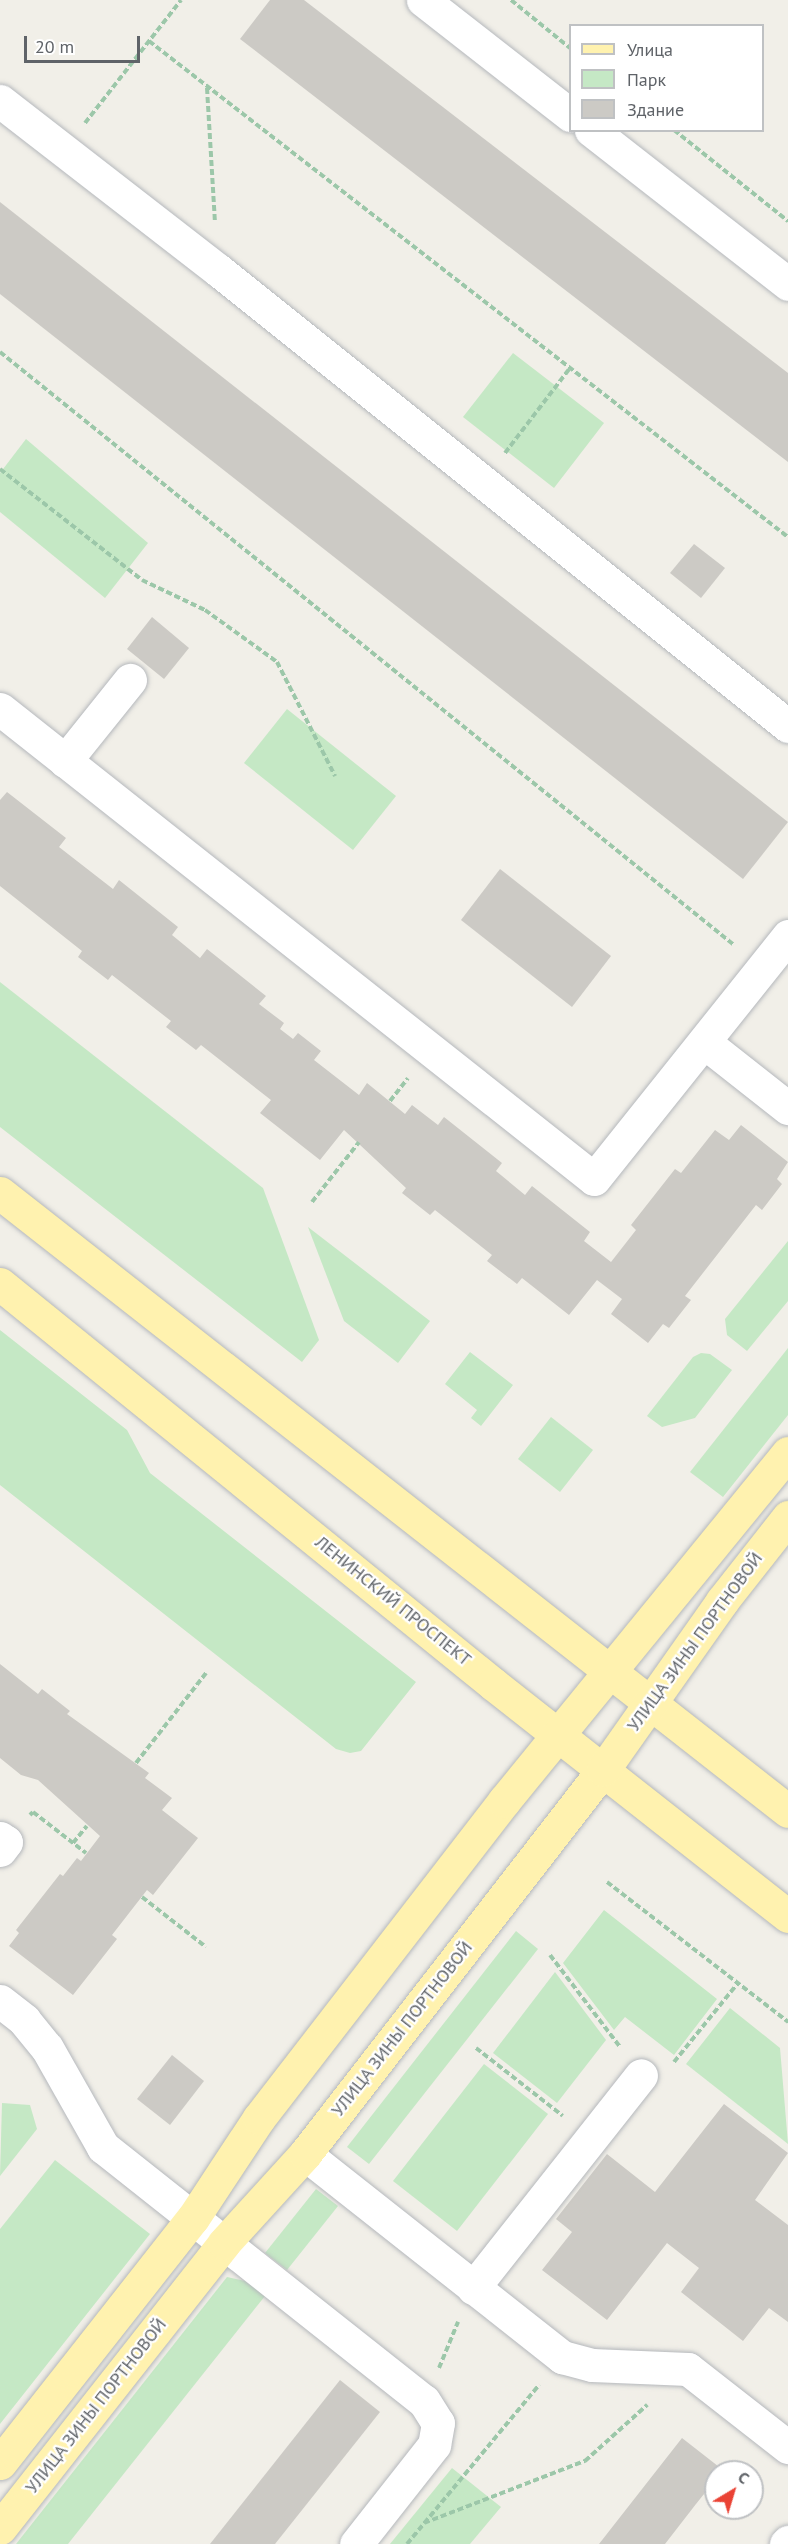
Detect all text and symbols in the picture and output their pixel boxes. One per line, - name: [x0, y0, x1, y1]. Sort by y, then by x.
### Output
- scale bar: [27, 24, 142, 62]
- legend: [569, 24, 764, 132]
- text: 20 m: [35, 35, 74, 58]
- text: Улица: [627, 38, 673, 61]
- text: Парк: [627, 68, 666, 91]
- text: Здание: [627, 98, 684, 121]
- street label: ЛЕНИНСКИЙ ПРОСПЕКТ: [311, 1531, 475, 1671]
- street label: УЛИЦА ЗИНЫ ПОРТНОВОЙ: [623, 1548, 767, 1736]
- street label: УЛИЦА ЗИНЫ ПОРТНОВОЙ: [327, 1937, 477, 2121]
- street label: УЛИЦА ЗИНЫ ПОРТНОВОЙ: [21, 2314, 171, 2498]
- north arrow: [704, 2460, 764, 2520]
- text: С: [734, 2467, 754, 2488]

